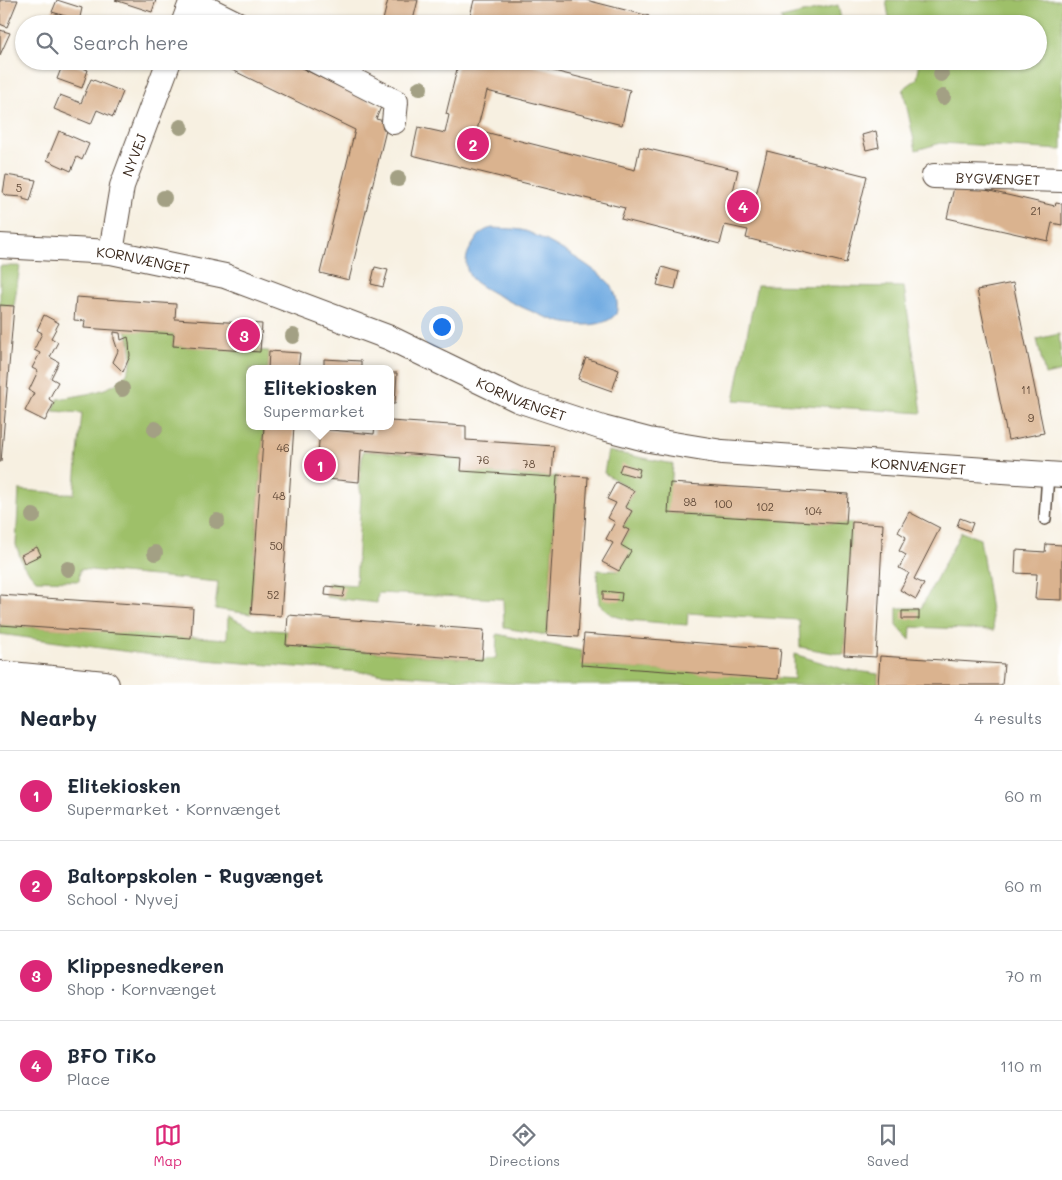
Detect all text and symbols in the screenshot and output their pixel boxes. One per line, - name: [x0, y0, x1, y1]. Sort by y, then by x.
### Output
- search box: [15, 15, 1047, 70]
- icon: search: [33, 29, 61, 57]
- text: Search here: [73, 30, 189, 55]
- pin: 2: [457, 125, 489, 163]
- street label: NYVEJ: [117, 131, 150, 179]
- street label: BYGVÆNGET: [955, 167, 1041, 189]
- house number: 5: [16, 180, 22, 195]
- pin: 4: [727, 187, 759, 225]
- house number: 21: [1030, 203, 1042, 218]
- street label: KORNVÆNGET: [96, 242, 192, 278]
- your location: [429, 314, 455, 340]
- pin: 3: [228, 316, 260, 354]
- popup: [246, 365, 394, 430]
- street label: KORNVÆNGET: [474, 372, 569, 425]
- text: Elitekiosken: [263, 375, 377, 400]
- house number: 11: [1021, 382, 1031, 397]
- text: Supermarket: [263, 400, 365, 421]
- house number: 9: [1028, 410, 1035, 425]
- house number: 46: [276, 440, 290, 455]
- pin: 1: [304, 446, 336, 484]
- house number: 76: [477, 452, 489, 467]
- street label: KORNVÆNGET: [870, 453, 967, 478]
- house number: 78: [523, 456, 536, 471]
- house number: 48: [272, 488, 286, 503]
- house number: 98: [683, 494, 697, 509]
- house number: 100: [714, 496, 732, 511]
- house number: 102: [756, 499, 774, 514]
- house number: 104: [804, 503, 823, 518]
- house number: 50: [269, 538, 283, 553]
- house number: 52: [267, 587, 279, 602]
- text: Nearby: [20, 704, 97, 731]
- text: 4 results: [974, 707, 1042, 728]
- text: Elitekiosken: [67, 773, 181, 798]
- text: 1: [32, 785, 40, 806]
- text: 60 m: [1005, 785, 1042, 806]
- text: Supermarket · Kornvænget: [67, 798, 281, 819]
- text: Baltorpskolen - Rugvænget: [67, 863, 324, 888]
- text: 2: [32, 875, 40, 896]
- text: 60 m: [1005, 875, 1042, 896]
- text: School · Nyvej: [67, 888, 179, 909]
- text: Klippesnedkeren: [67, 953, 224, 978]
- text: 3: [31, 965, 41, 986]
- text: 70 m: [1005, 965, 1042, 986]
- text: Shop · Kornvænget: [67, 978, 217, 999]
- text: BFO TiKo: [67, 1043, 156, 1068]
- text: 4: [31, 1055, 41, 1076]
- text: 110 m: [1000, 1055, 1042, 1076]
- text: Place: [67, 1068, 110, 1089]
- tab: Map: [153, 1121, 182, 1170]
- tab: Directions: [489, 1121, 560, 1170]
- tab: Saved: [867, 1121, 909, 1170]

